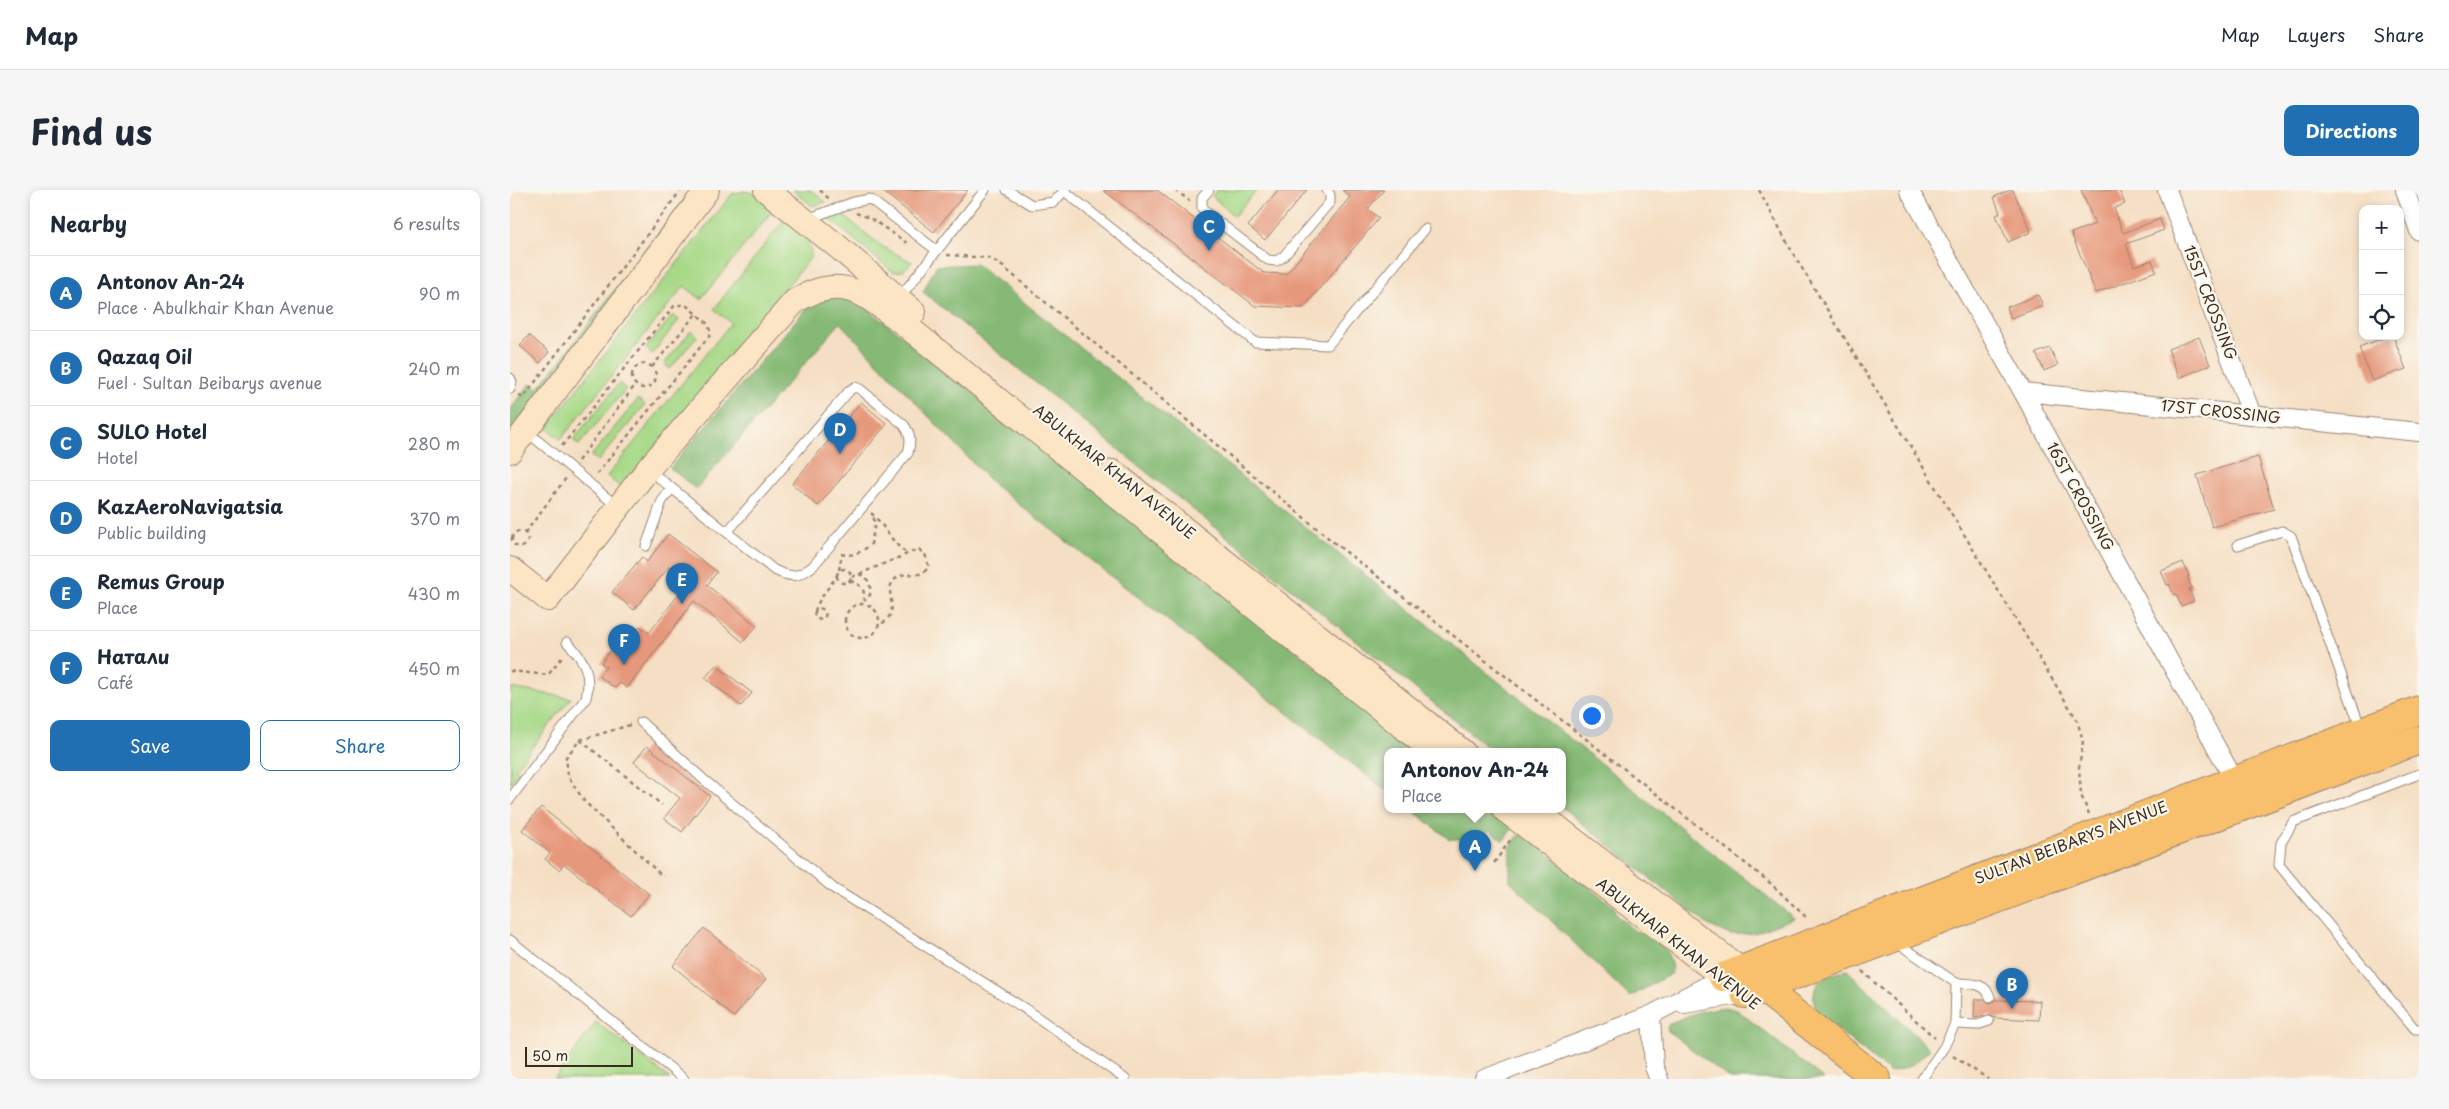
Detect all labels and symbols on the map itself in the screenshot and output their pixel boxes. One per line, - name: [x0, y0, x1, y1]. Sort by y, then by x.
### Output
- pin: C: [1193, 210, 1225, 251]
- street label: 15ST CROSSING: [2179, 242, 2244, 363]
- street label: 17ST CROSSING: [2160, 393, 2282, 428]
- street label: ABULKHAIR KHAN AVENUE: [1029, 398, 1201, 544]
- pin: D: [824, 413, 856, 454]
- street label: 16ST CROSSING: [2042, 438, 2121, 555]
- pin: E: [666, 563, 698, 604]
- pin: F: [608, 624, 640, 665]
- your location: [1579, 703, 1605, 729]
- street label: SULTAN BEIBARYS AVENUE: [1971, 794, 2170, 889]
- pin: A: [1459, 830, 1491, 871]
- street label: ABULKHAIR KHAN AVENUE: [1592, 871, 1766, 1014]
- pin: B: [1996, 968, 2028, 1009]
- scale bar: [525, 1044, 632, 1067]

